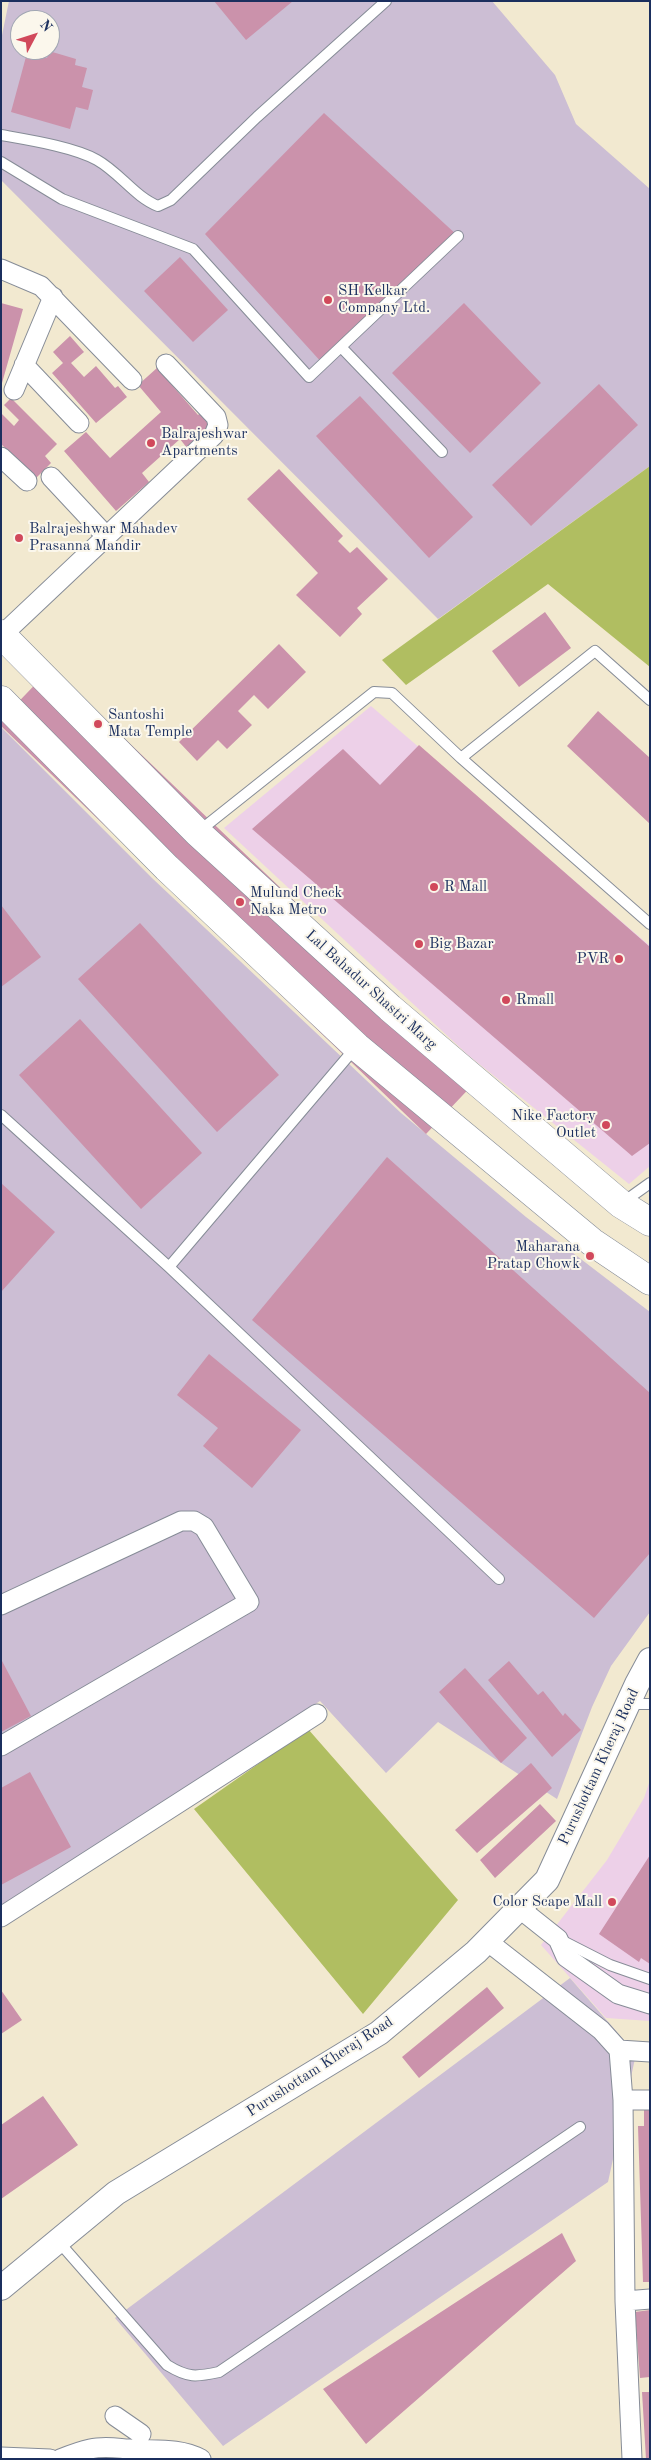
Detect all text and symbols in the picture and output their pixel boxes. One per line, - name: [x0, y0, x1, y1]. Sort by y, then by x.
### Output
- north arrow: [10, 10, 60, 60]
- text: N: [37, 17, 55, 35]
- place label: SH Kelkar Company Ltd.: [338, 282, 430, 317]
- marker: SH Kelkar Company Ltd.: [322, 294, 334, 306]
- place label: Balrajeshwar Apartments: [161, 425, 247, 460]
- marker: Balrajeshwar Apartments: [145, 437, 157, 449]
- place label: Balrajeshwar Mahadev Prasanna Mandir: [29, 520, 178, 555]
- marker: Balrajeshwar Mahadev Prasanna Mandir: [13, 532, 25, 544]
- place label: Santoshi Mata Temple: [108, 706, 192, 741]
- marker: Santoshi Mata Temple: [92, 718, 104, 730]
- place label: R Mall: [444, 878, 487, 896]
- marker: R Mall: [428, 881, 440, 893]
- place label: Mulund Check Naka Metro: [250, 884, 342, 919]
- marker: Mulund Check Naka Metro: [234, 896, 246, 908]
- street label: Lal Bahadur Shastri Marg: [302, 926, 440, 1054]
- place label: Big Bazar: [429, 935, 494, 953]
- marker: Big Bazar: [413, 938, 425, 950]
- place label: PVR: [576, 950, 609, 968]
- marker: PVR: [613, 953, 625, 965]
- place label: Rmall: [516, 991, 554, 1009]
- marker: Rmall: [500, 994, 512, 1006]
- place label: Nike Factory Outlet: [512, 1107, 596, 1142]
- marker: Nike Factory Outlet: [600, 1119, 612, 1131]
- place label: Maharana Pratap Chowk: [487, 1238, 580, 1273]
- marker: Maharana Pratap Chowk: [584, 1250, 596, 1262]
- street label: Purushottam Kheraj Road: [555, 1686, 643, 1848]
- place label: Color Scape Mall: [492, 1893, 602, 1911]
- marker: Color Scape Mall: [606, 1896, 618, 1908]
- street label: Purushottam Kheraj Road: [243, 2013, 397, 2121]

